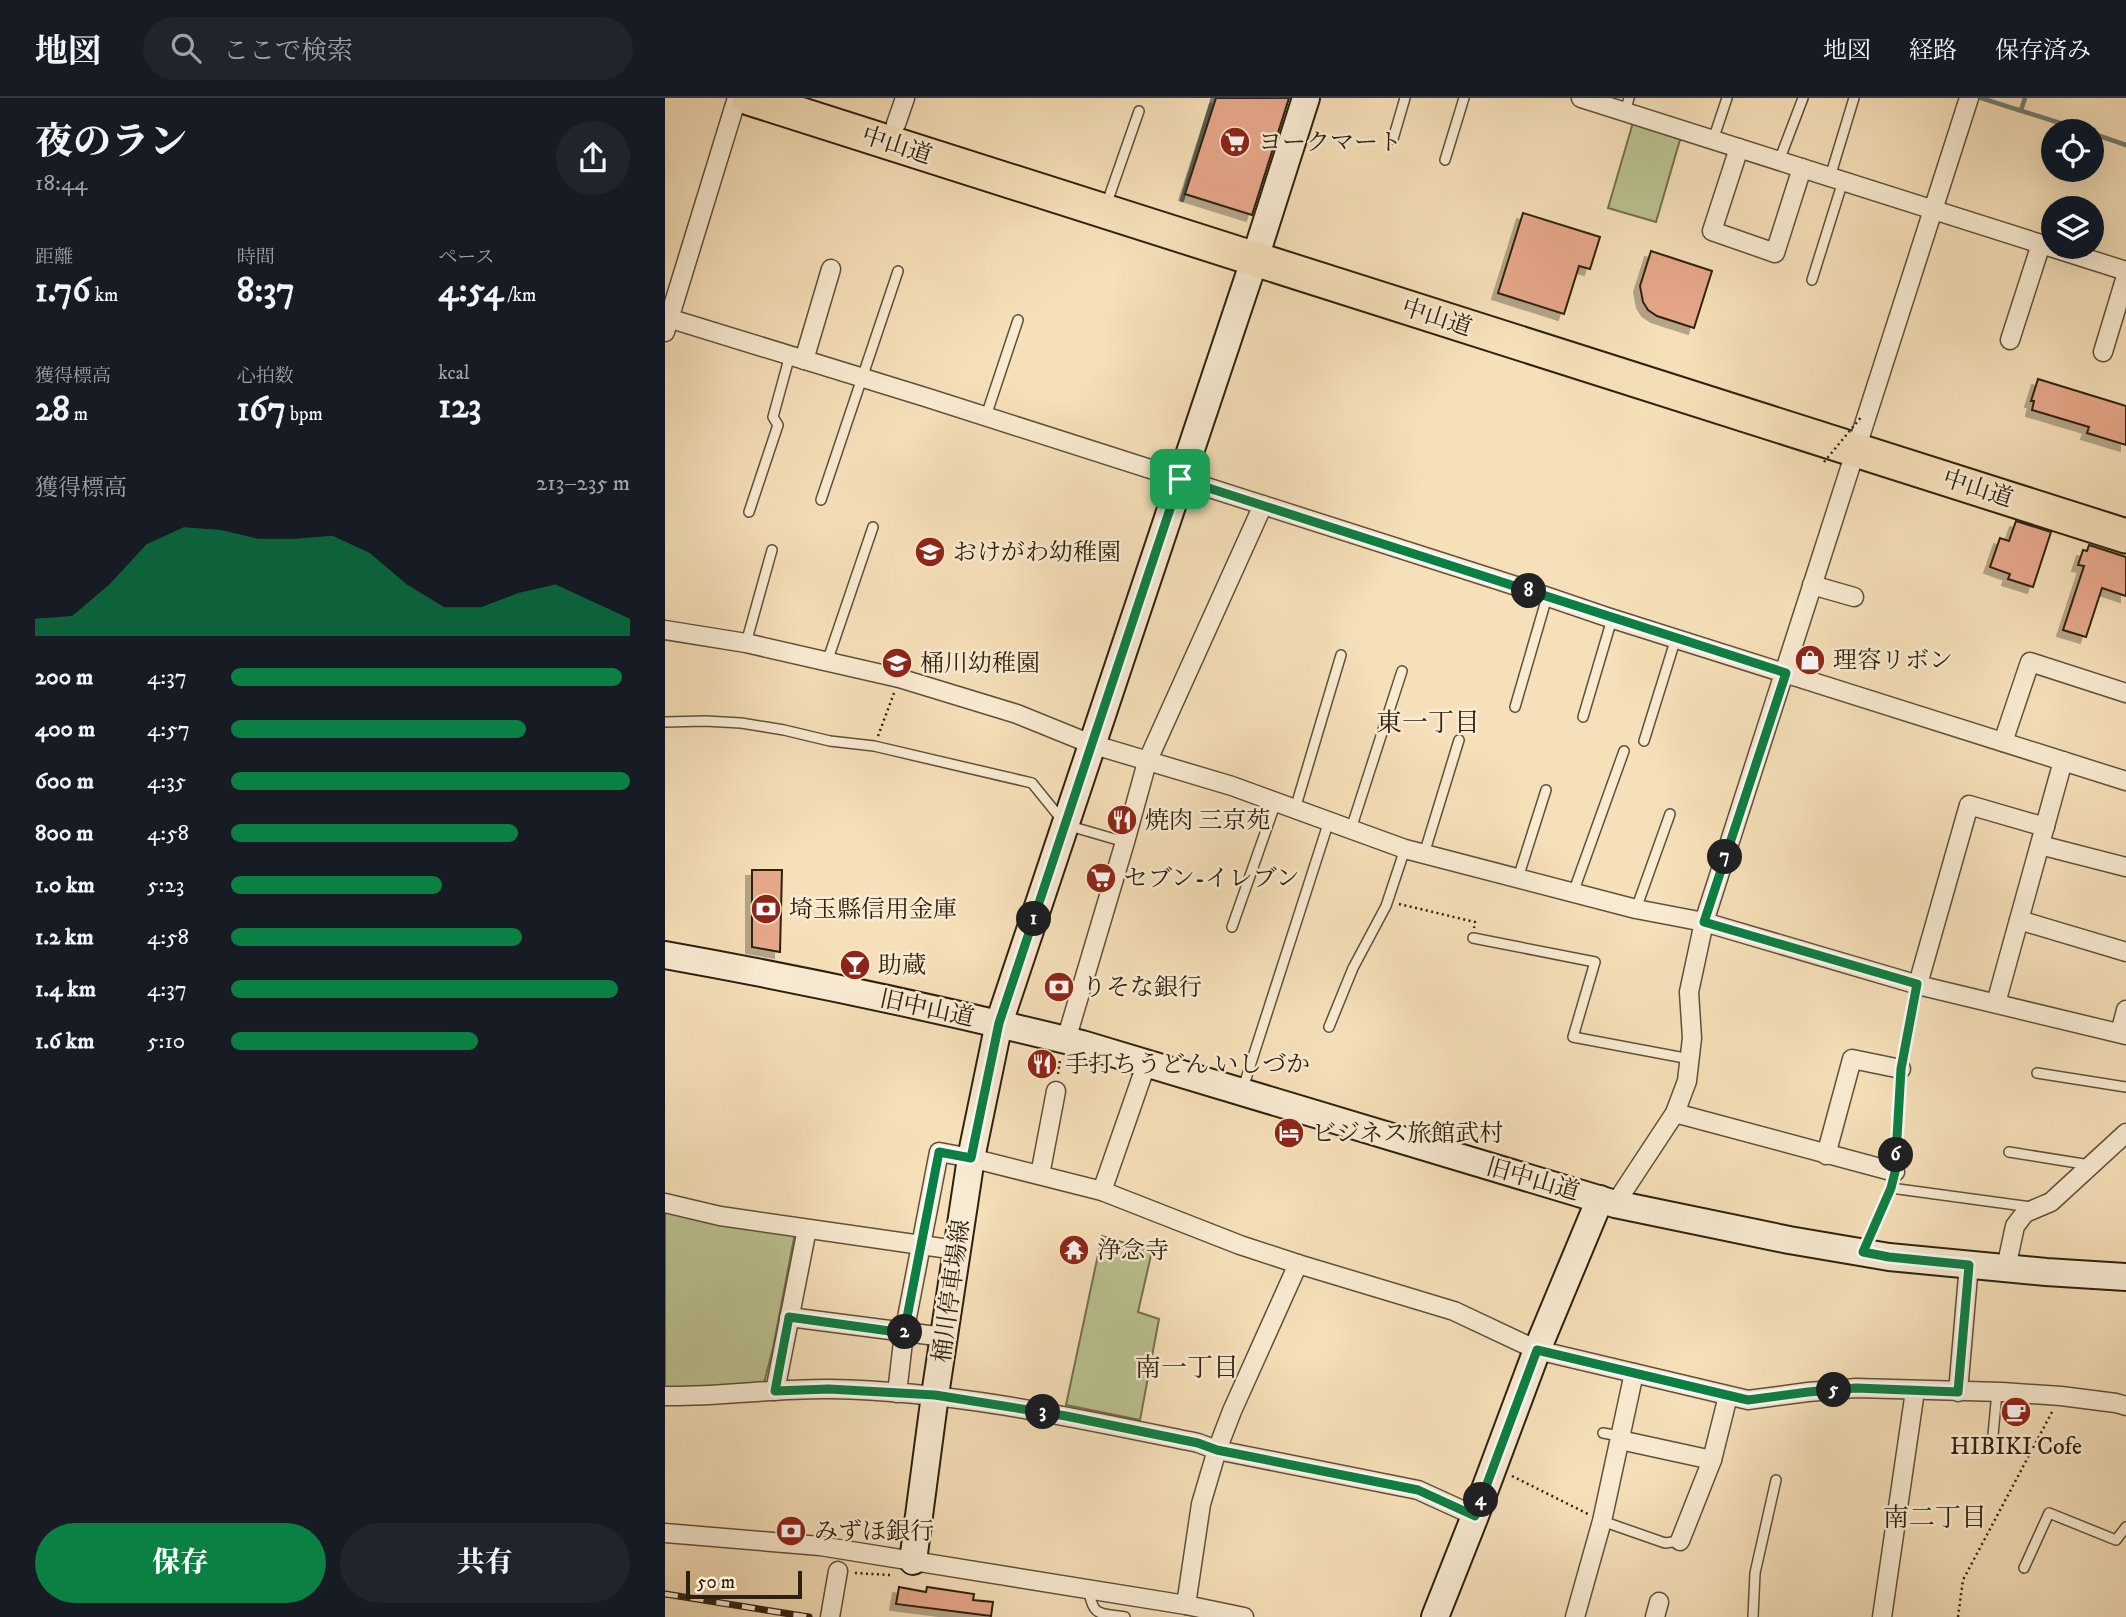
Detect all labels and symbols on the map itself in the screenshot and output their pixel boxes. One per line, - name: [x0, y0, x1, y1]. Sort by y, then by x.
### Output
- street label: 中山道: [858, 121, 936, 171]
- supermarket icon: ヨークマート: [1218, 125, 1252, 159]
- place label: ヨークマート: [1258, 128, 1402, 158]
- street label: 中山道: [1398, 293, 1476, 343]
- pin: [1150, 449, 1210, 509]
- street label: 中山道: [1939, 464, 2017, 514]
- school or university icon: おけがわ幼稚園: [913, 535, 947, 569]
- place label: おけがわ幼稚園: [953, 538, 1121, 568]
- pin: 8: [1511, 574, 1547, 608]
- shop icon: 理容リボン: [1793, 643, 1827, 677]
- school or university icon: 桶川幼稚園: [880, 646, 914, 680]
- place label: 理容リボン: [1833, 646, 1953, 676]
- place label: 桶川幼稚園: [920, 649, 1040, 679]
- district label: 東一丁目: [1376, 707, 1480, 740]
- restaurant icon: 焼肉 三京苑: [1105, 803, 1139, 837]
- place label: 焼肉 三京苑: [1145, 806, 1270, 836]
- pin: 7: [1707, 840, 1743, 874]
- supermarket icon: セブン-イレブン: [1084, 861, 1118, 895]
- place label: セブン-イレブン: [1124, 864, 1300, 894]
- bank icon: 埼玉縣信用金庫: [749, 892, 783, 926]
- place label: 埼玉縣信用金庫: [789, 895, 957, 925]
- pin: 1: [1017, 902, 1051, 936]
- bar icon: 助蔵: [838, 948, 872, 982]
- place label: 助蔵: [878, 951, 926, 981]
- bank icon: りそな銀行: [1042, 970, 1076, 1004]
- place label: りそな銀行: [1082, 973, 1202, 1003]
- street label: 旧中山道: [877, 984, 977, 1034]
- restaurant icon: 手打ちうどん いしづか: [1025, 1047, 1059, 1081]
- place label: 手打ちうどん いしづか: [1065, 1050, 1310, 1080]
- hotel icon: ビジネス旅館武村: [1272, 1116, 1306, 1150]
- place label: ビジネス旅館武村: [1312, 1119, 1503, 1149]
- pin: 6: [1879, 1138, 1913, 1172]
- street label: 旧中山道: [1482, 1152, 1583, 1208]
- street label: 桶川停車場線: [927, 1218, 977, 1365]
- temple icon: 浄念寺: [1057, 1233, 1091, 1267]
- place label: 浄念寺: [1097, 1236, 1169, 1266]
- pin: 2: [887, 1314, 923, 1350]
- district label: 南一丁目: [1135, 1352, 1239, 1385]
- pin: 5: [1817, 1372, 1851, 1408]
- pin: 3: [1025, 1394, 1061, 1430]
- cafe icon: HIBIKI Cofe: [1999, 1395, 2033, 1429]
- place label: HIBIKI Cofe: [1950, 1432, 2082, 1462]
- pin: 4: [1463, 1482, 1499, 1518]
- district label: 南二丁目: [1883, 1502, 1987, 1535]
- bank icon: みずほ銀行: [774, 1514, 808, 1548]
- place label: みずほ銀行: [814, 1517, 934, 1547]
- scale bar: [686, 1568, 801, 1600]

